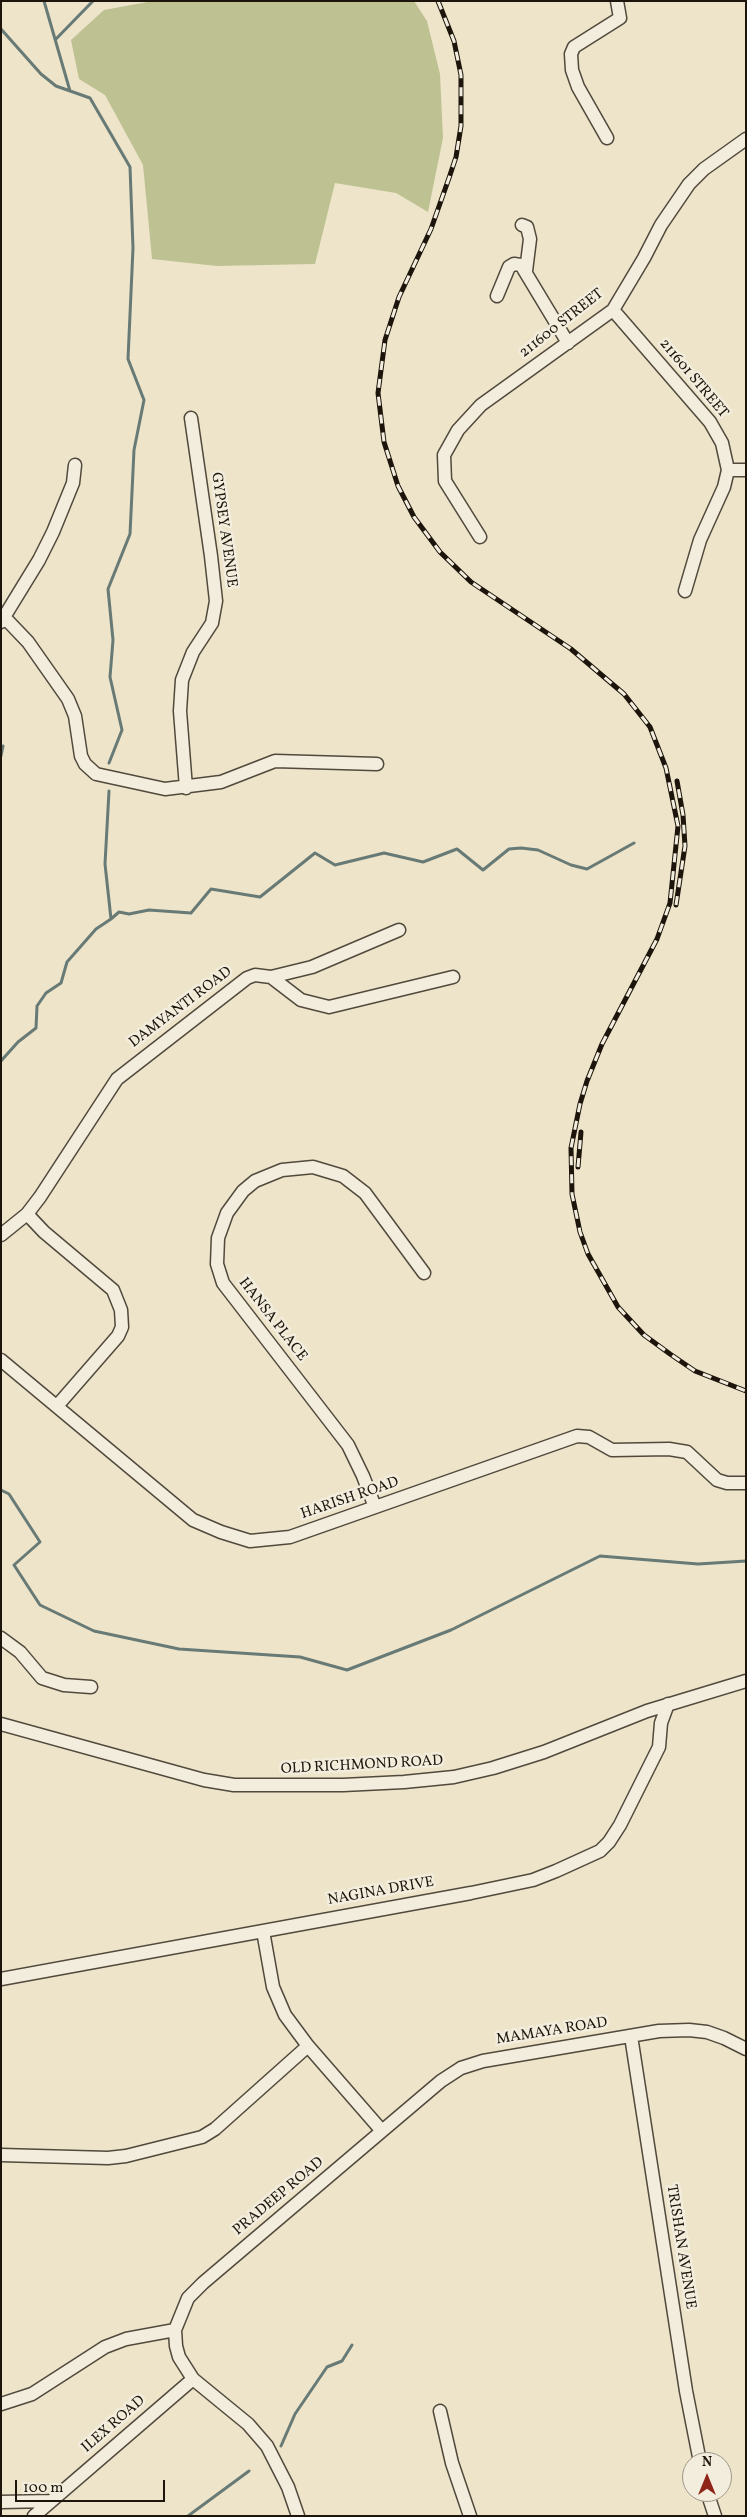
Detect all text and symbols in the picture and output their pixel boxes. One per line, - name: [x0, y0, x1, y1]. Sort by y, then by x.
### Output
- street label: 211600 STREET: [516, 286, 608, 362]
- street label: 211601 STREET: [655, 336, 731, 422]
- street label: GYPSEY AVENUE: [206, 471, 240, 589]
- street label: DAMYANTI ROAD: [126, 964, 236, 1052]
- street label: HANSA PLACE: [234, 1275, 310, 1365]
- street label: HARISH ROAD: [299, 1474, 401, 1524]
- street label: OLD RICHMOND ROAD: [280, 1753, 444, 1779]
- street label: NAGINA DRIVE: [326, 1874, 436, 1910]
- street label: MAMAYA ROAD: [495, 2014, 609, 2050]
- street label: PRADEEP ROAD: [230, 2154, 328, 2240]
- street label: TRISHAN AVENUE: [661, 2183, 699, 2311]
- street label: ILEX ROAD: [79, 2393, 149, 2457]
- north arrow: [682, 2452, 732, 2502]
- text: N: [702, 2453, 712, 2472]
- scale bar: [18, 2470, 168, 2502]
- text: 100 m: [23, 2478, 63, 2499]

